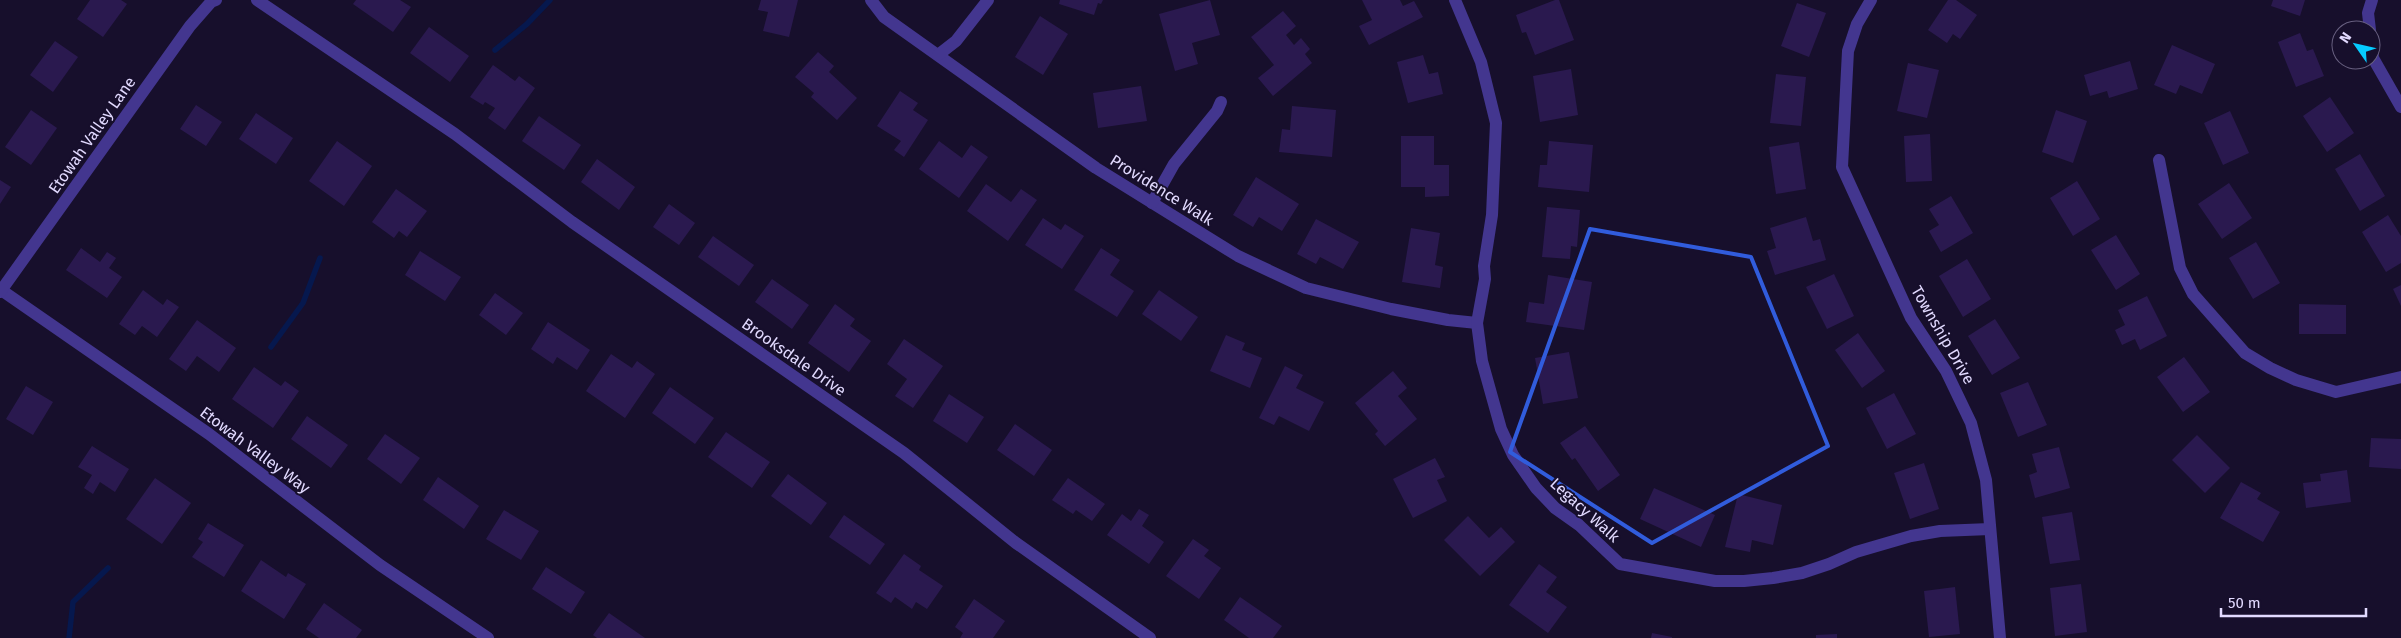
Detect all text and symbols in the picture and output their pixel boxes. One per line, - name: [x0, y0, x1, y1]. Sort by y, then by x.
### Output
- north arrow: [2331, 20, 2381, 70]
- text: N: [2336, 29, 2355, 47]
- street label: Etowah Valley Lane: [45, 73, 139, 197]
- street label: Providence Walk: [1107, 151, 1218, 230]
- street label: Township Drive: [1907, 283, 1979, 387]
- street label: Brooksdale Drive: [738, 314, 850, 400]
- street label: Etowah Valley Way: [196, 402, 314, 498]
- street label: Legacy Walk: [1546, 474, 1624, 547]
- scale bar: [2221, 586, 2366, 618]
- text: 50 m: [2228, 594, 2261, 612]

